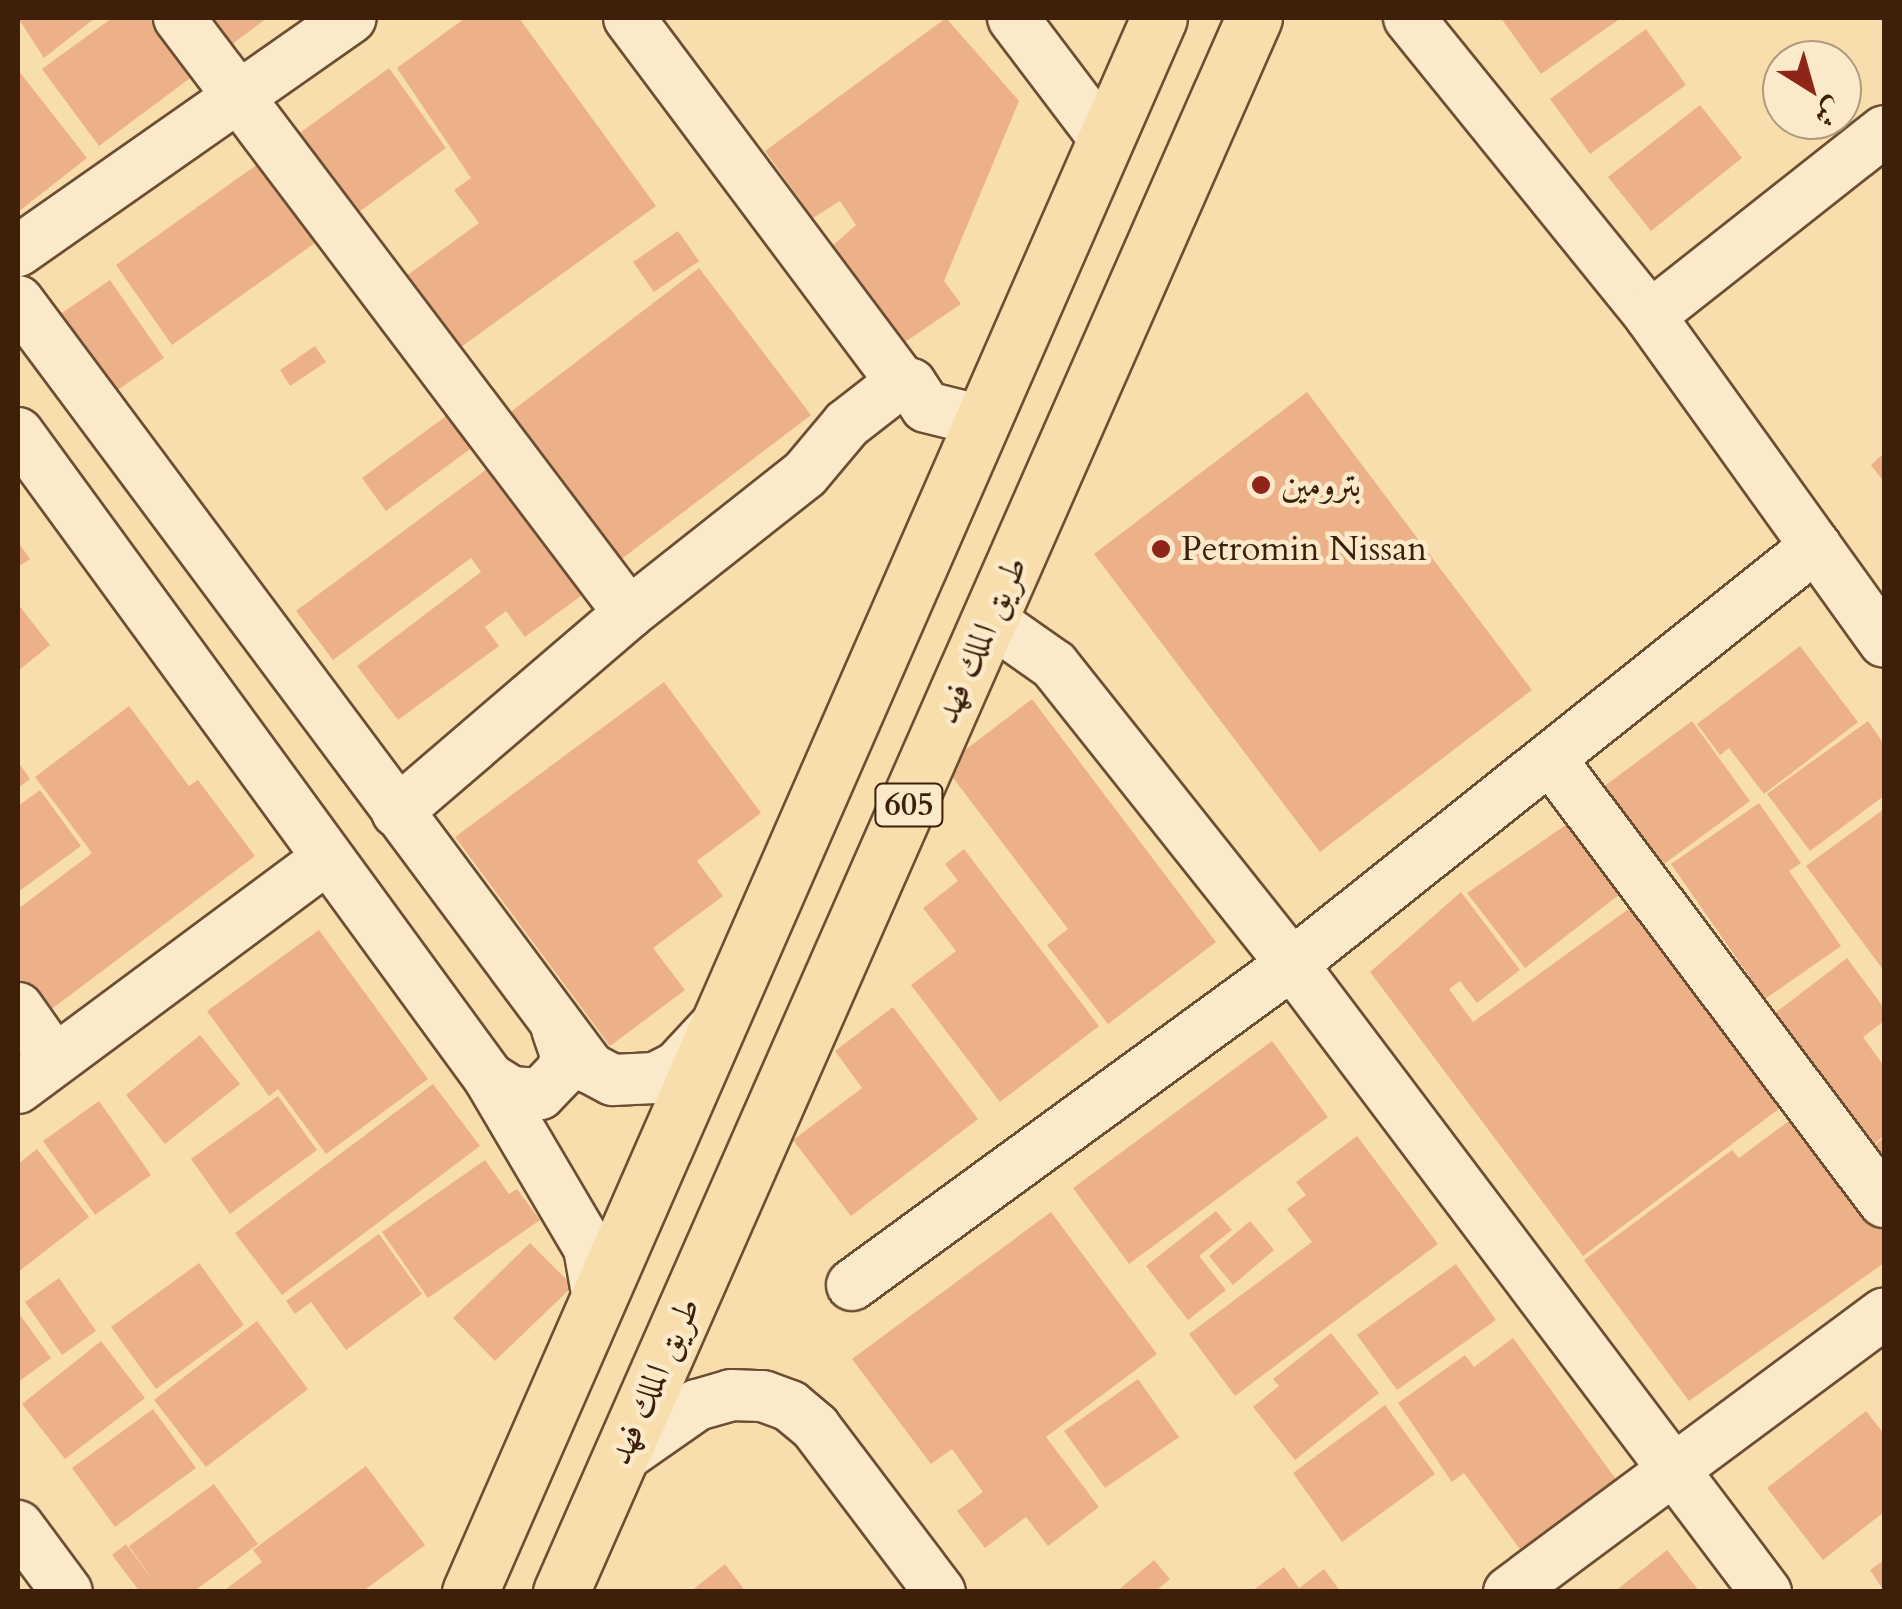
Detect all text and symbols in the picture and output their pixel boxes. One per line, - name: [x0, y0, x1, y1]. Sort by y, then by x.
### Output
- north arrow: [1762, 40, 1862, 140]
- text: ش: [1806, 89, 1851, 136]
- place label: بترومين: [1281, 464, 1361, 506]
- marker: بترومين: [1250, 474, 1272, 496]
- place label: Petromin Nissan: [1181, 528, 1427, 570]
- marker: Petromin Nissan: [1150, 538, 1172, 560]
- street label: طريق الملك فهد: [925, 550, 1037, 730]
- road number: 605: [874, 778, 944, 832]
- street label: طريق الملك فهد: [598, 1291, 710, 1471]

